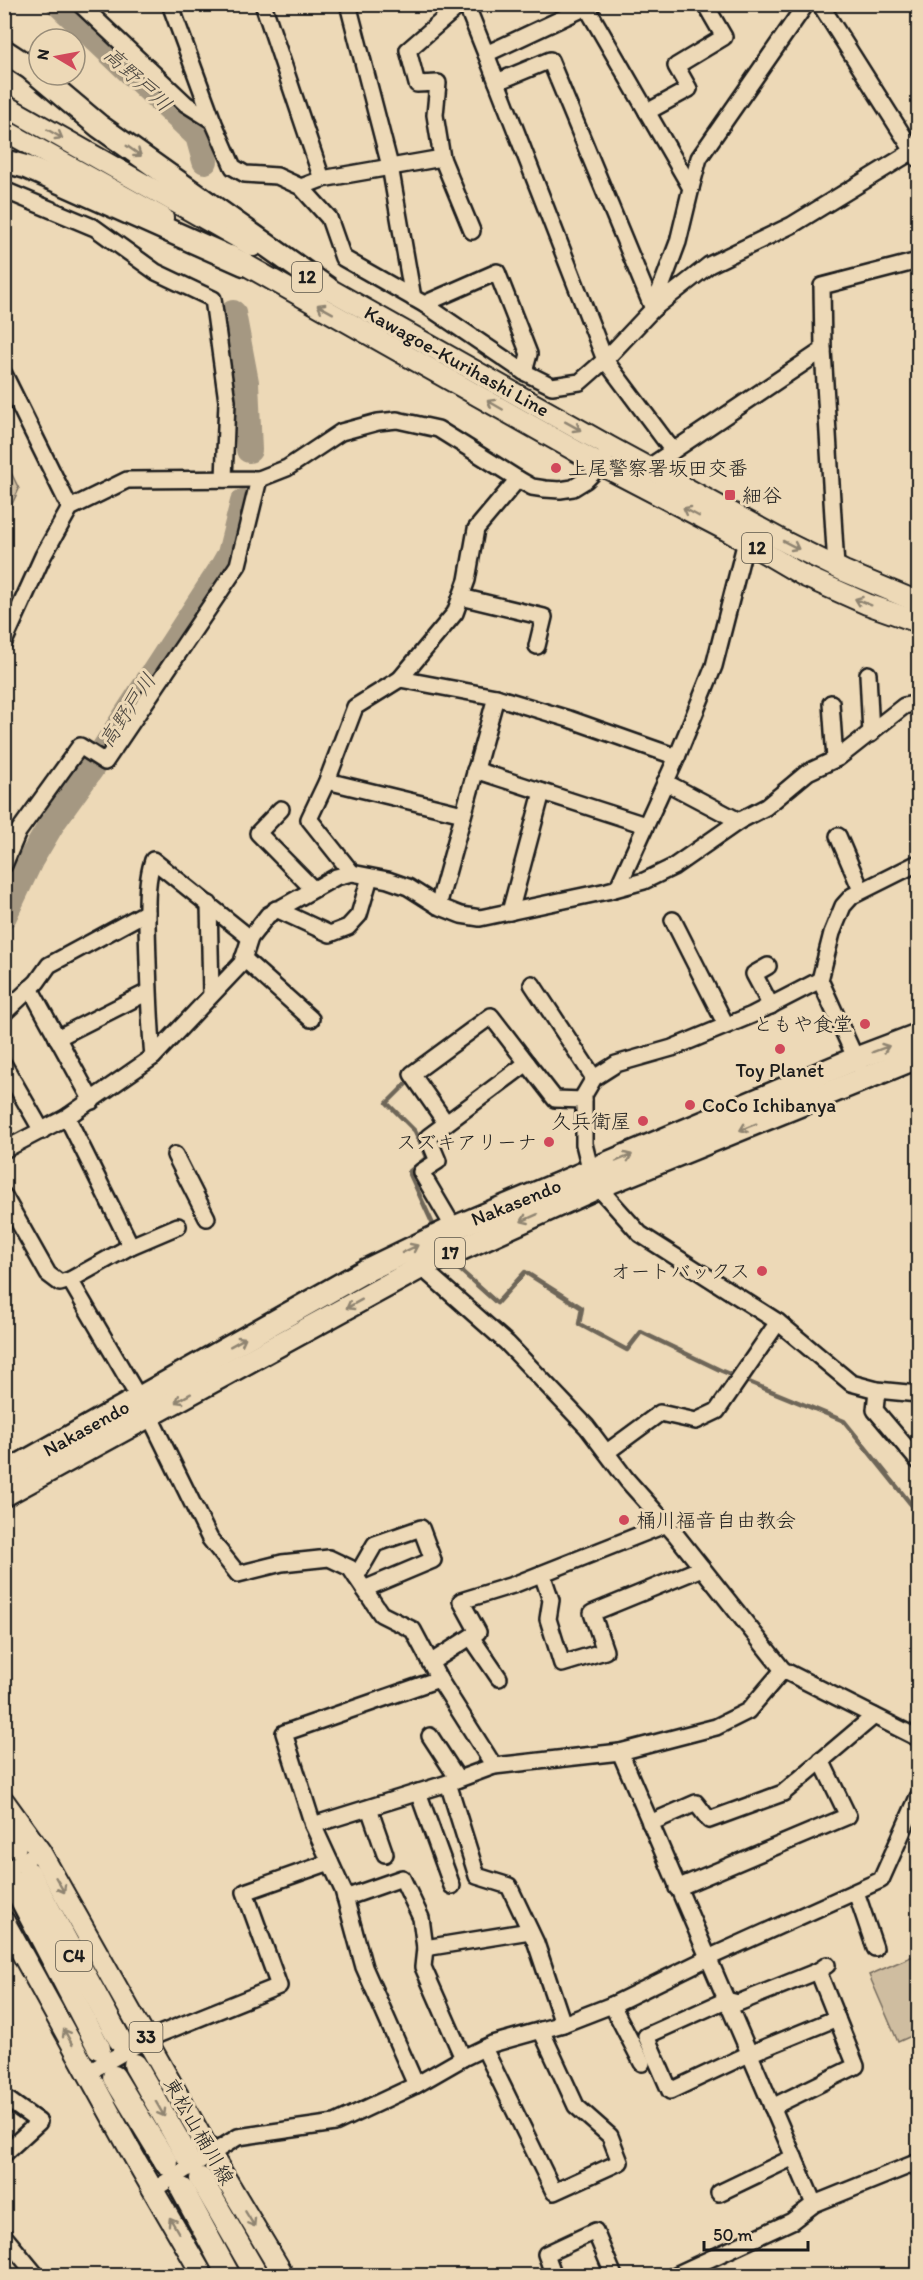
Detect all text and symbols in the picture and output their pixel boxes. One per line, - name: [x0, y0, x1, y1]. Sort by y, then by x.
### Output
- north arrow: [27, 27, 87, 87]
- water label: 高野戸川: [99, 41, 177, 117]
- text: N: [32, 48, 53, 61]
- one-way arrow: [46, 129, 64, 140]
- one-way arrow: [125, 144, 141, 157]
- road number: 12: [292, 262, 322, 292]
- street label: Kawagoe-Kurihashi Line: [360, 300, 554, 422]
- one-way arrow: [317, 303, 334, 315]
- one-way arrow: [487, 398, 504, 410]
- one-way arrow: [563, 421, 581, 432]
- place label: 上尾警察署坂田交番: [568, 456, 748, 480]
- marker: 上尾警察署坂田交番: [549, 461, 563, 475]
- place label: 細谷: [742, 483, 782, 507]
- marker: 細谷: [723, 488, 737, 502]
- one-way arrow: [683, 506, 700, 518]
- road number: 12: [742, 533, 772, 563]
- one-way arrow: [782, 540, 800, 551]
- one-way arrow: [855, 596, 873, 607]
- water label: 高野戸川: [93, 668, 161, 752]
- place label: ともや食堂: [753, 1012, 853, 1036]
- marker: ともや食堂: [858, 1017, 872, 1031]
- marker: Toy Planet: [773, 1042, 787, 1056]
- one-way arrow: [872, 1043, 890, 1054]
- place label: Toy Planet: [736, 1058, 824, 1082]
- place label: CoCo Ichibanya: [702, 1093, 836, 1117]
- marker: CoCo Ichibanya: [683, 1098, 697, 1112]
- place label: 久兵衛屋: [551, 1109, 631, 1133]
- marker: 久兵衛屋: [636, 1114, 650, 1128]
- one-way arrow: [739, 1122, 757, 1133]
- place label: スズキアリーナ: [396, 1130, 537, 1154]
- marker: スズキアリーナ: [542, 1135, 556, 1149]
- one-way arrow: [615, 1151, 633, 1163]
- street label: Nakasendo: [467, 1173, 565, 1231]
- one-way arrow: [520, 1213, 538, 1224]
- road number: 17: [435, 1238, 465, 1268]
- one-way arrow: [401, 1243, 419, 1255]
- place label: オートバックス: [610, 1259, 750, 1283]
- marker: オートバックス: [755, 1264, 769, 1278]
- one-way arrow: [346, 1298, 363, 1310]
- one-way arrow: [229, 1336, 247, 1347]
- one-way arrow: [175, 1392, 192, 1404]
- street label: Nakasendo: [39, 1394, 133, 1462]
- place label: 桶川福音自由教会: [636, 1508, 796, 1532]
- marker: 桶川福音自由教会: [617, 1513, 631, 1527]
- one-way arrow: [54, 1876, 66, 1893]
- road number: C4: [56, 1941, 92, 1971]
- road number: 33: [130, 2022, 162, 2052]
- one-way arrow: [62, 2029, 74, 2046]
- street label: 東松山桶川線: [159, 2073, 239, 2189]
- one-way arrow: [155, 2101, 167, 2118]
- one-way arrow: [244, 2210, 256, 2227]
- scale bar: [704, 2214, 808, 2252]
- one-way arrow: [167, 2217, 179, 2234]
- text: 50 m: [713, 2224, 753, 2246]

